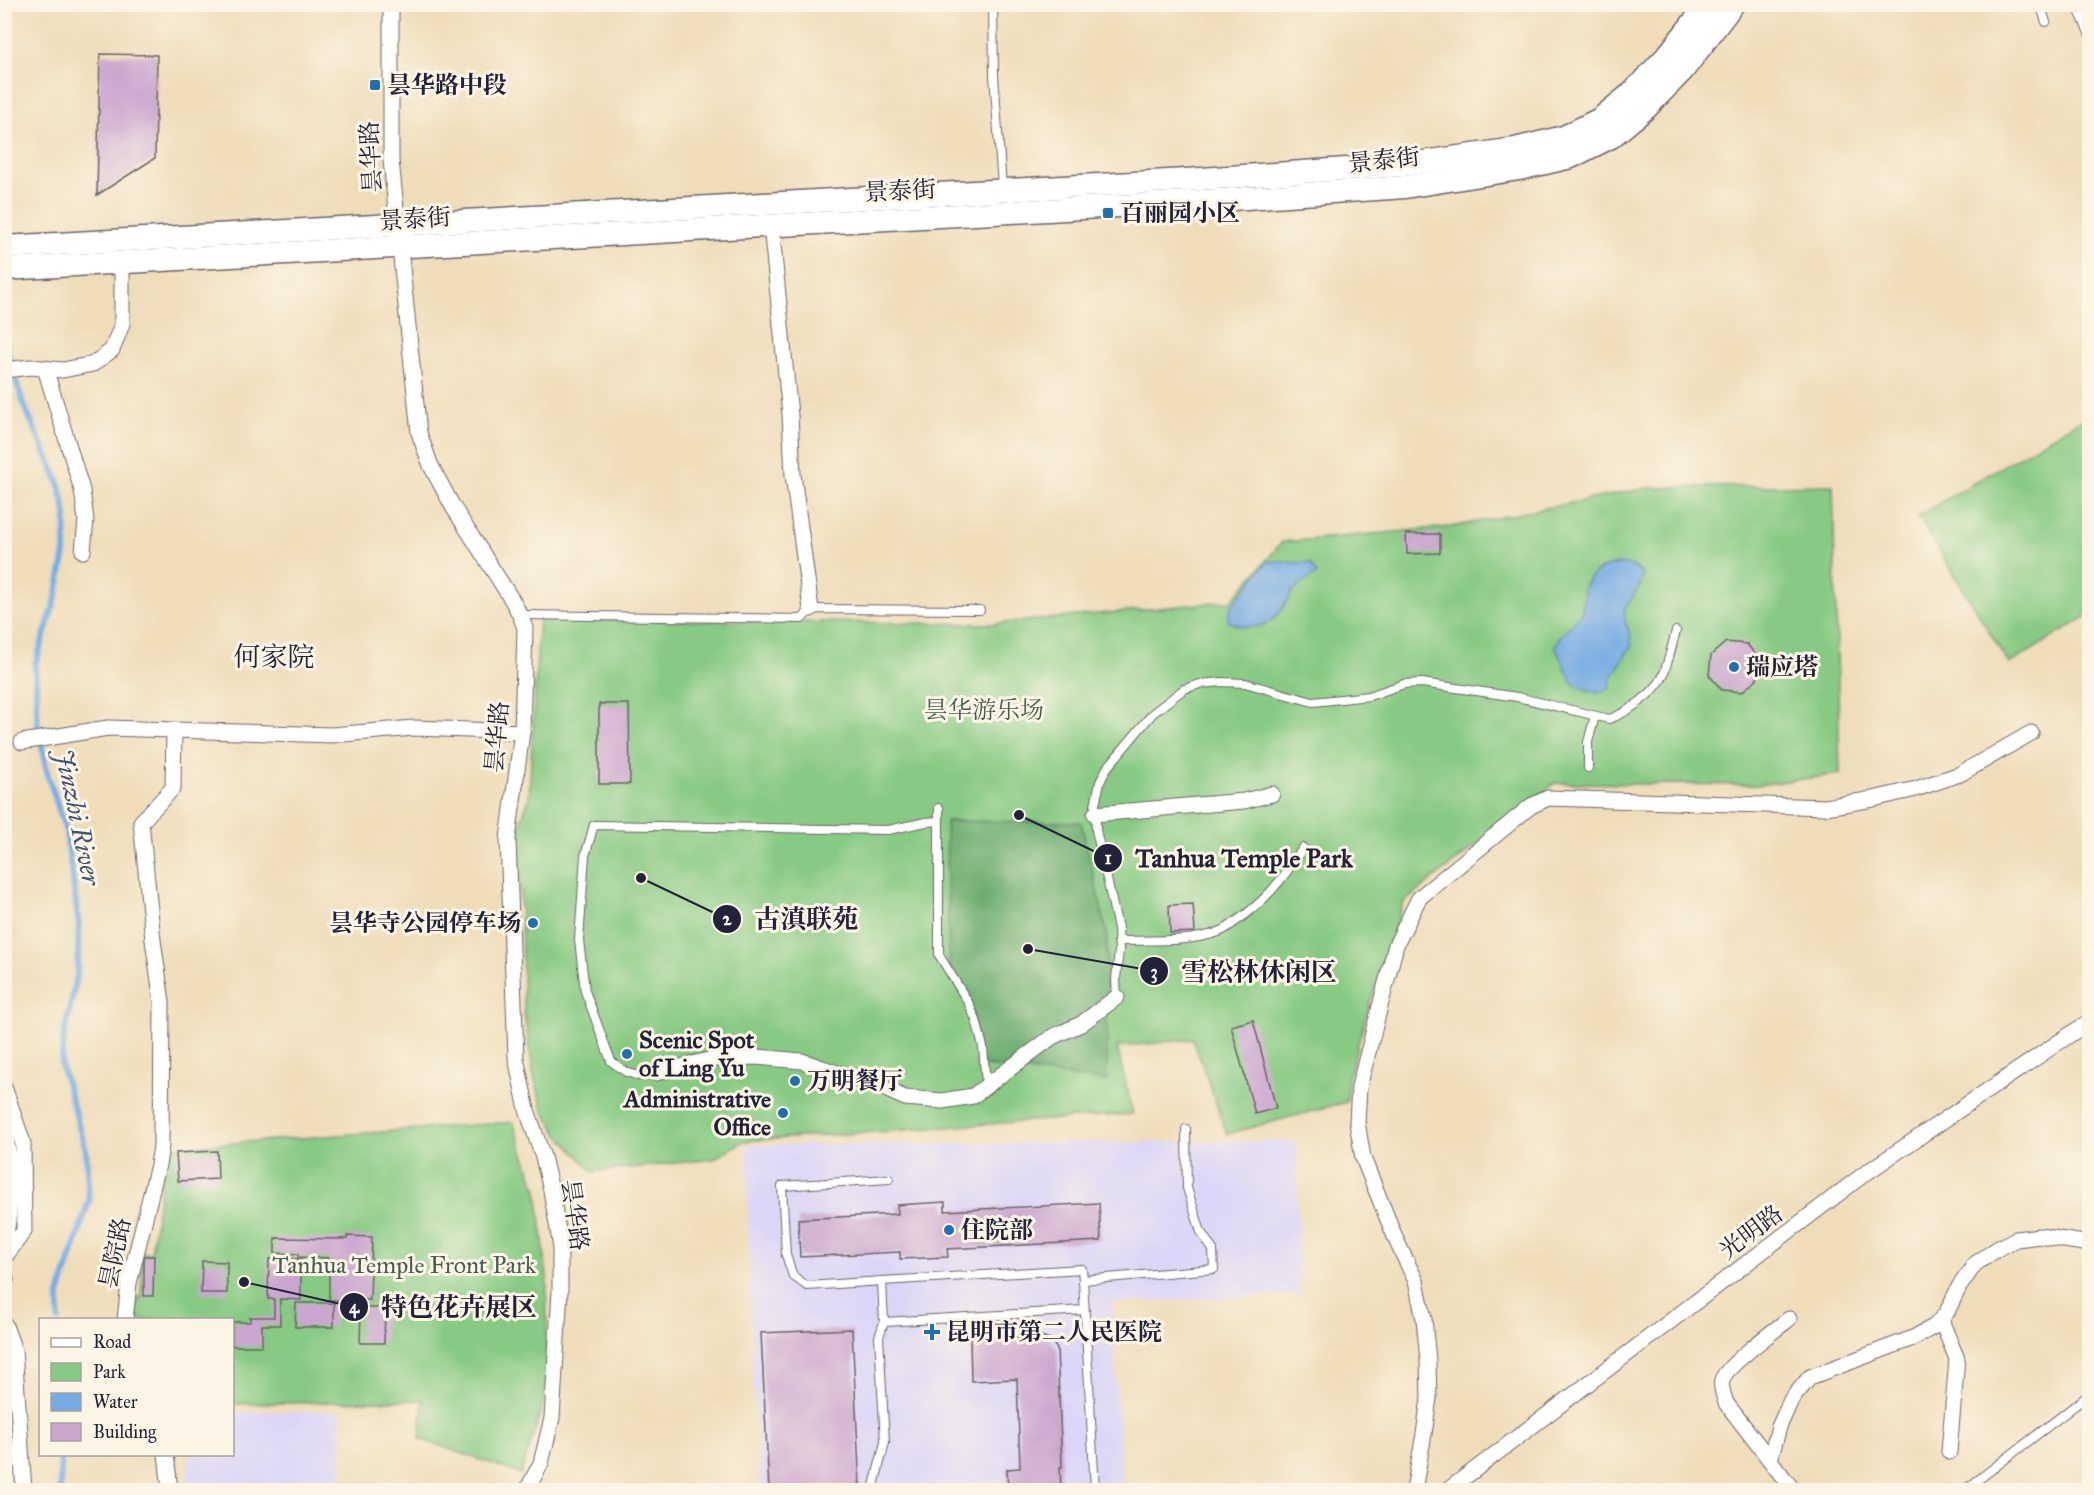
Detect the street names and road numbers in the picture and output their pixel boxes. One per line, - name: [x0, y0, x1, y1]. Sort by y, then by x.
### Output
- street label: 昙华路: [354, 120, 388, 194]
- street label: 景泰街: [1347, 141, 1421, 179]
- street label: 景泰街: [863, 174, 937, 208]
- street label: 景泰街: [378, 202, 452, 236]
- street label: 昙华路: [479, 700, 515, 774]
- street label: 昙华路: [555, 1177, 595, 1253]
- street label: 光明路: [1713, 1198, 1789, 1266]
- street label: 昙院路: [93, 1215, 137, 1291]

